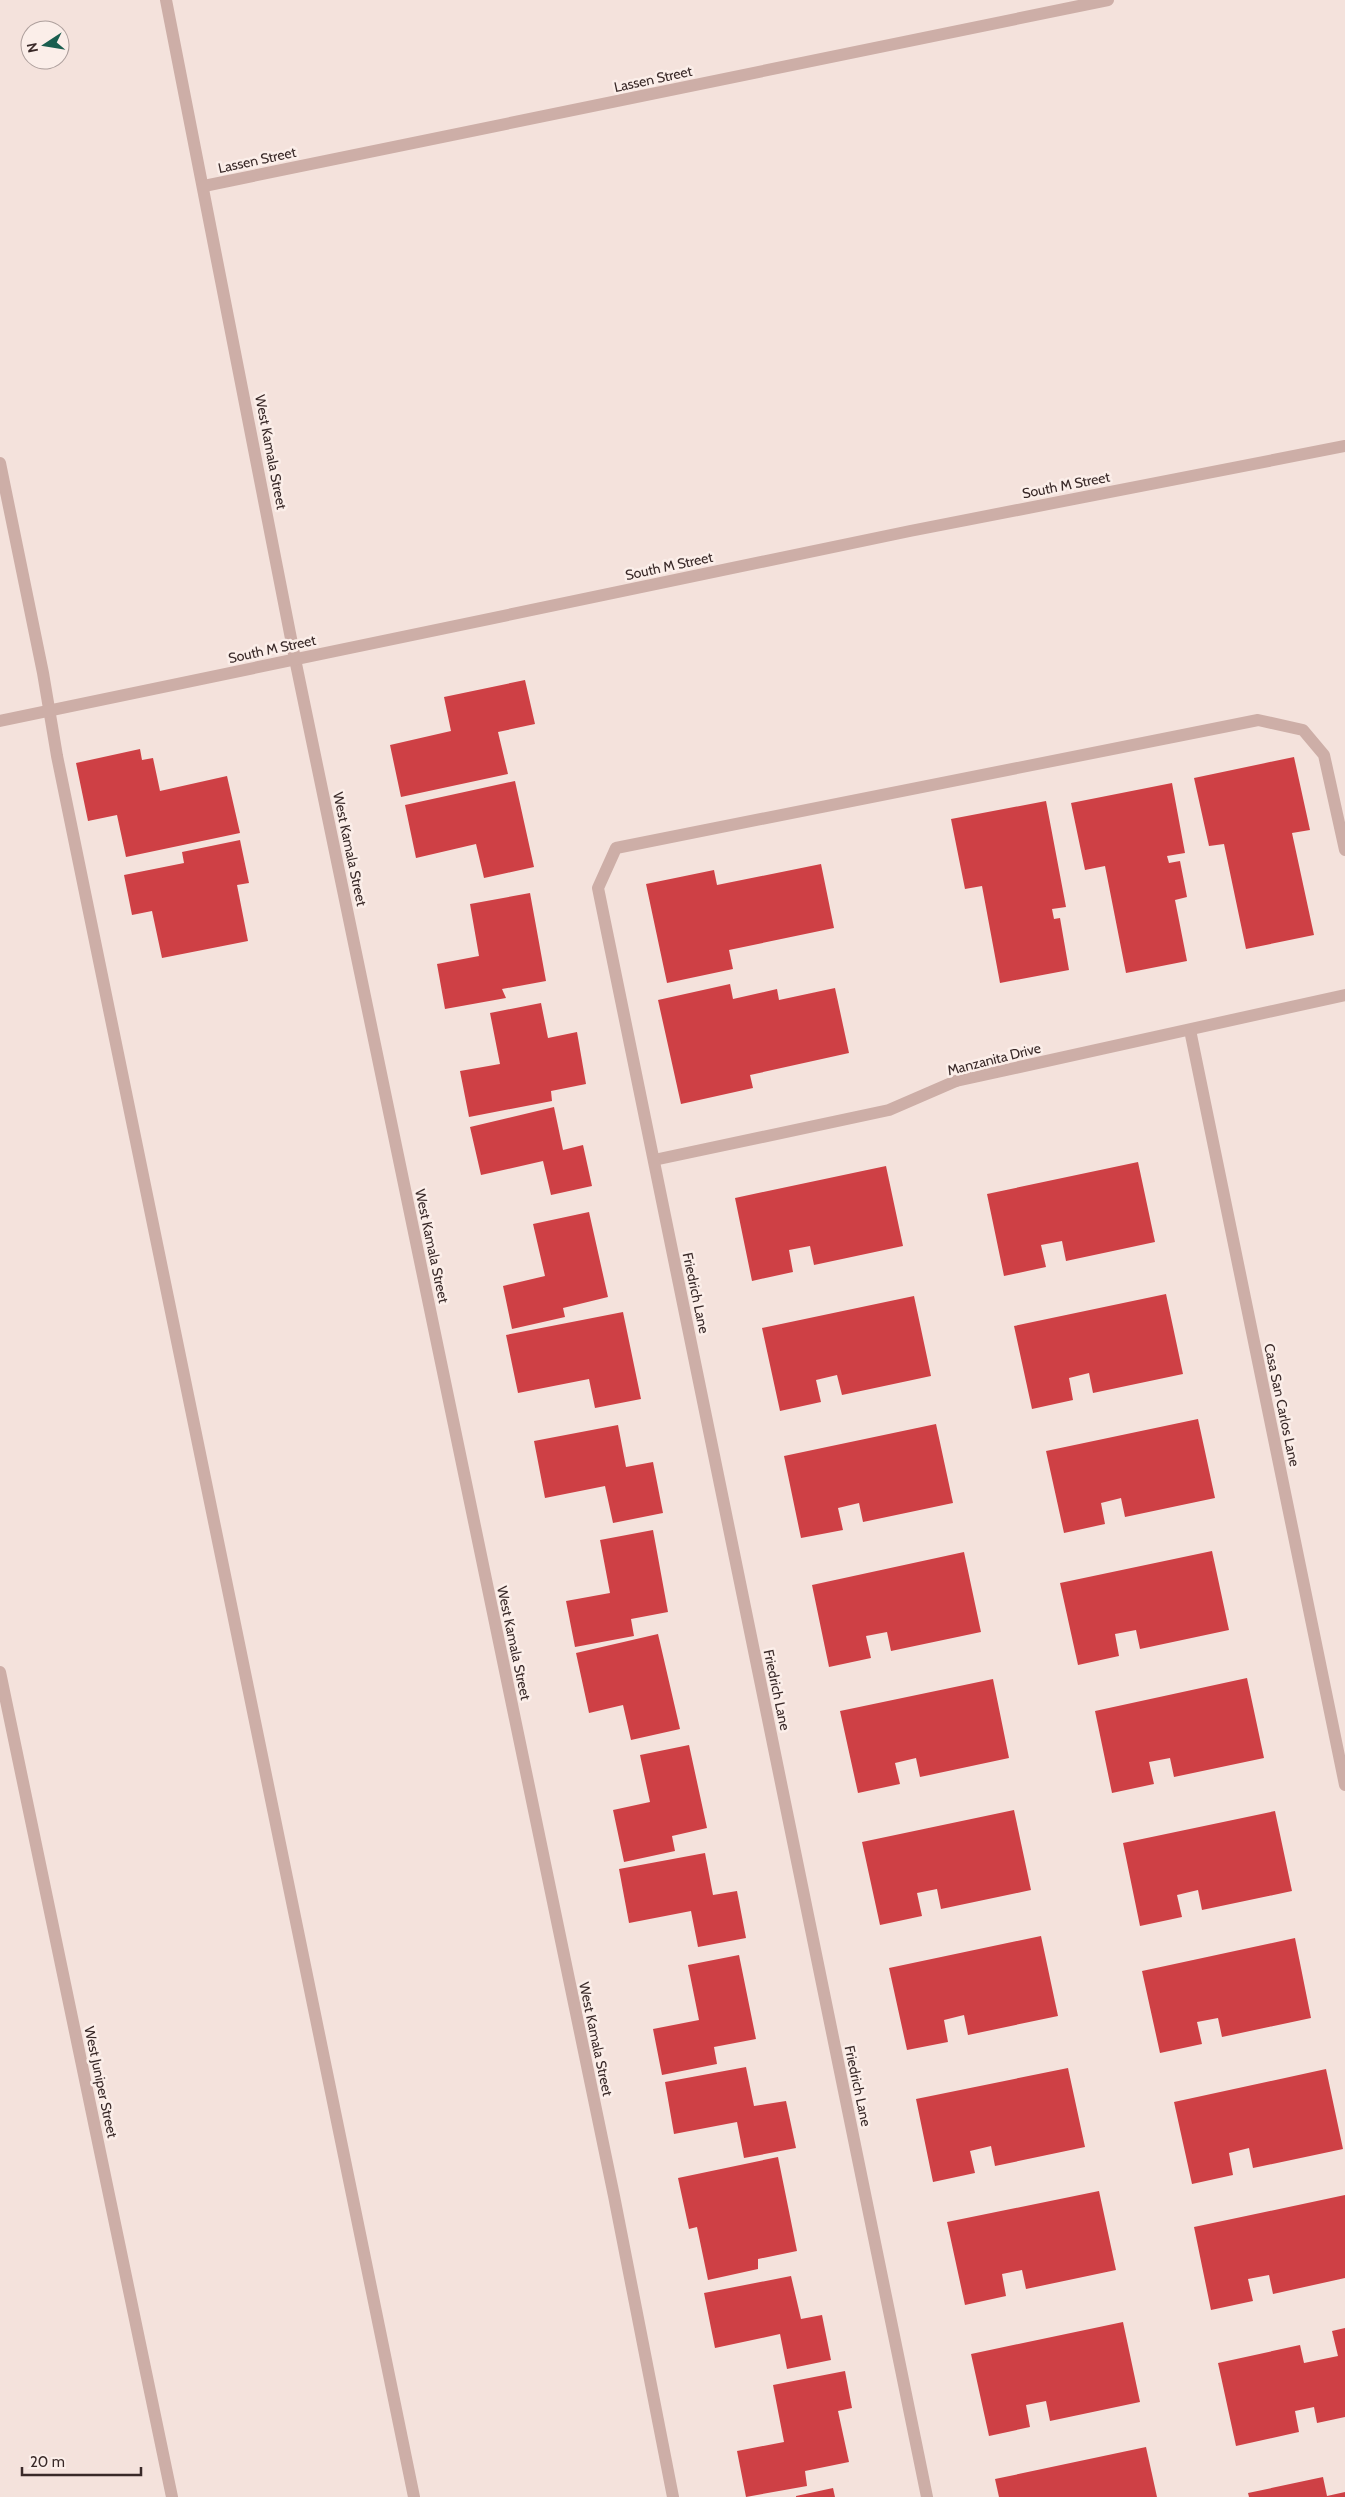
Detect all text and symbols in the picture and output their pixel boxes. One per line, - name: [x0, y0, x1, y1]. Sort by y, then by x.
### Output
- north arrow: [20, 20, 70, 70]
- text: N: [22, 41, 42, 54]
- street label: Lassen Street: [612, 62, 694, 96]
- street label: Lassen Street: [216, 143, 298, 177]
- street label: West Kamala Street: [251, 393, 291, 511]
- street label: South M Street: [1021, 468, 1112, 502]
- street label: South M Street: [624, 548, 715, 584]
- street label: South M Street: [227, 631, 318, 667]
- street label: West Kamala Street: [329, 790, 371, 908]
- street label: Manzanita Drive: [945, 1039, 1043, 1079]
- street label: West Kamala Street: [411, 1187, 453, 1305]
- street label: Friedrich Lane: [679, 1251, 713, 1335]
- street label: Casa San Carlos Lane: [1260, 1342, 1304, 1468]
- street label: West Kamala Street: [493, 1584, 535, 1702]
- street label: Friedrich Lane: [760, 1648, 794, 1732]
- street label: West Kamala Street: [575, 1980, 617, 2098]
- street label: West Juniper Street: [80, 2025, 122, 2140]
- street label: Friedrich Lane: [841, 2044, 875, 2128]
- scale bar: [22, 2444, 141, 2476]
- text: 20 m: [30, 2453, 65, 2471]

